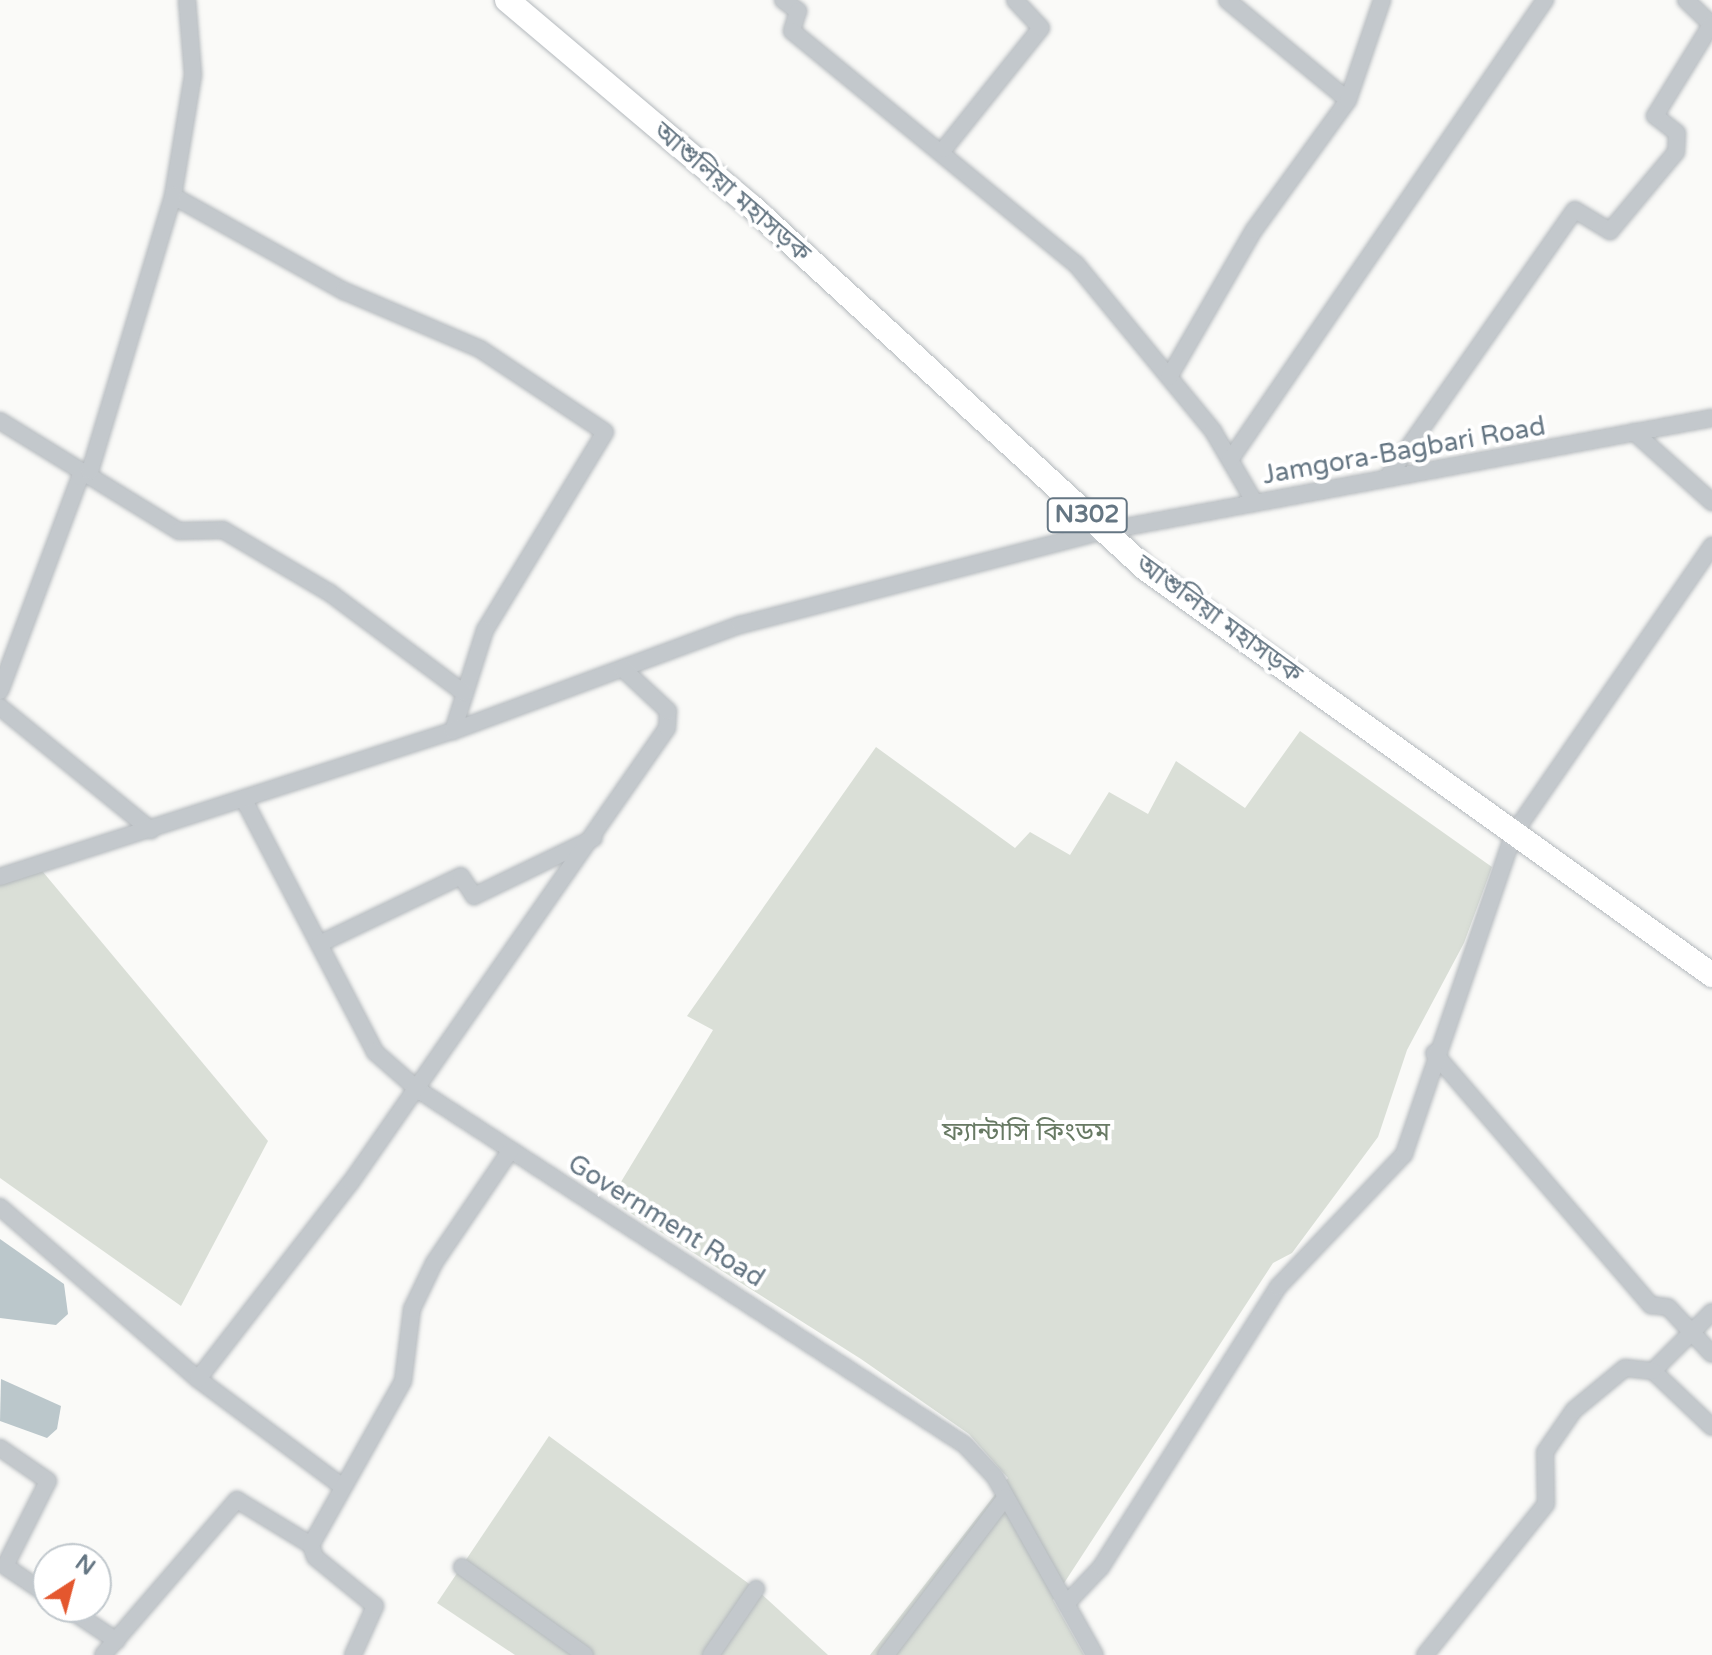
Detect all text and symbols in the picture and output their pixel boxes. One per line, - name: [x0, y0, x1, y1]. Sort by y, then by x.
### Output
- street label: আশুলিয়া মহাসড়ক: [647, 115, 817, 269]
- street label: Jamgora-Bagbari Road: [1260, 411, 1548, 491]
- road number: N302: [1045, 495, 1129, 535]
- street label: আশুলিয়া মহাসড়ক: [1130, 548, 1308, 690]
- park label: ফ্যান্টাসি কিংডম: [942, 1116, 1110, 1148]
- street label: Government Road: [562, 1148, 770, 1294]
- north arrow: [32, 1543, 112, 1623]
- text: N: [70, 1549, 100, 1581]

